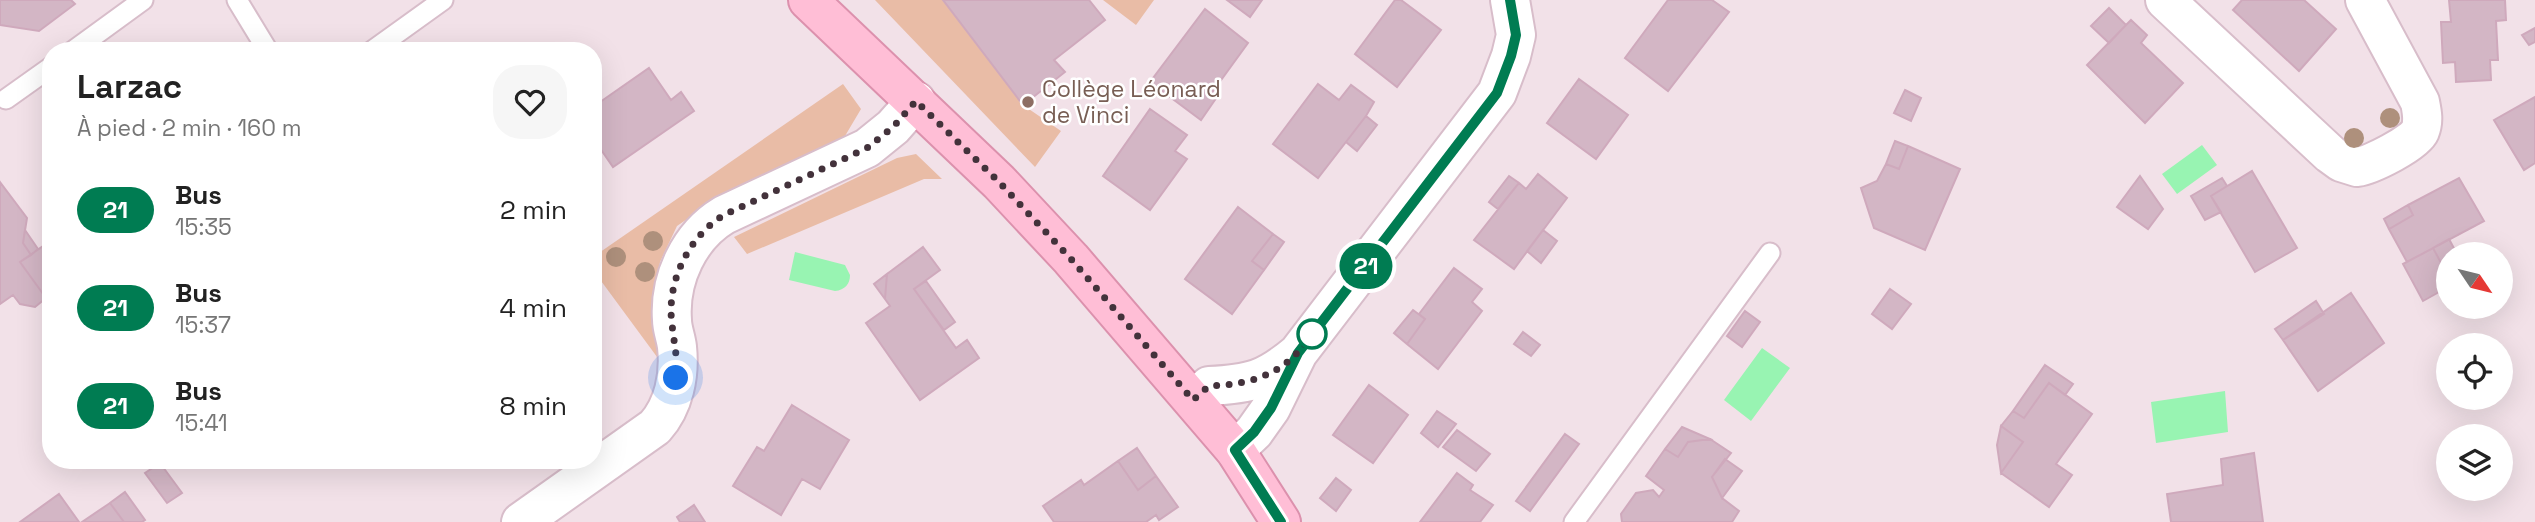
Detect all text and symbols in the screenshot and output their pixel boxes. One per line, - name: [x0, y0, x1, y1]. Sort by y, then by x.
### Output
- button: heart: [493, 65, 567, 139]
- text: Larzac: [77, 66, 182, 108]
- place label: Collège Léonard de Vinci: [1042, 74, 1221, 130]
- marker: Collège Léonard de Vinci: [1020, 94, 1036, 110]
- text: À pied · 2 min · 160 m: [77, 113, 302, 143]
- text: Bus: [175, 178, 222, 212]
- text: 2 min: [500, 193, 567, 227]
- text: 21: [103, 194, 128, 225]
- text: 15:35: [175, 212, 232, 242]
- north arrow: [2436, 242, 2513, 318]
- map controls: [2436, 242, 2513, 501]
- line badge: 21: [1334, 243, 1398, 289]
- text: 21: [1353, 250, 1379, 281]
- text: Bus: [175, 276, 222, 310]
- text: 4 min: [499, 291, 567, 325]
- text: 21: [103, 292, 128, 323]
- text: 15:37: [175, 310, 231, 340]
- unlabelled marker: [1297, 319, 1327, 349]
- button: locate: [2436, 333, 2513, 410]
- your location: [658, 360, 693, 395]
- text: Bus: [175, 374, 222, 408]
- text: 8 min: [499, 389, 567, 423]
- text: 21: [103, 390, 128, 421]
- text: 15:41: [175, 408, 228, 438]
- button: layers: [2436, 424, 2513, 501]

